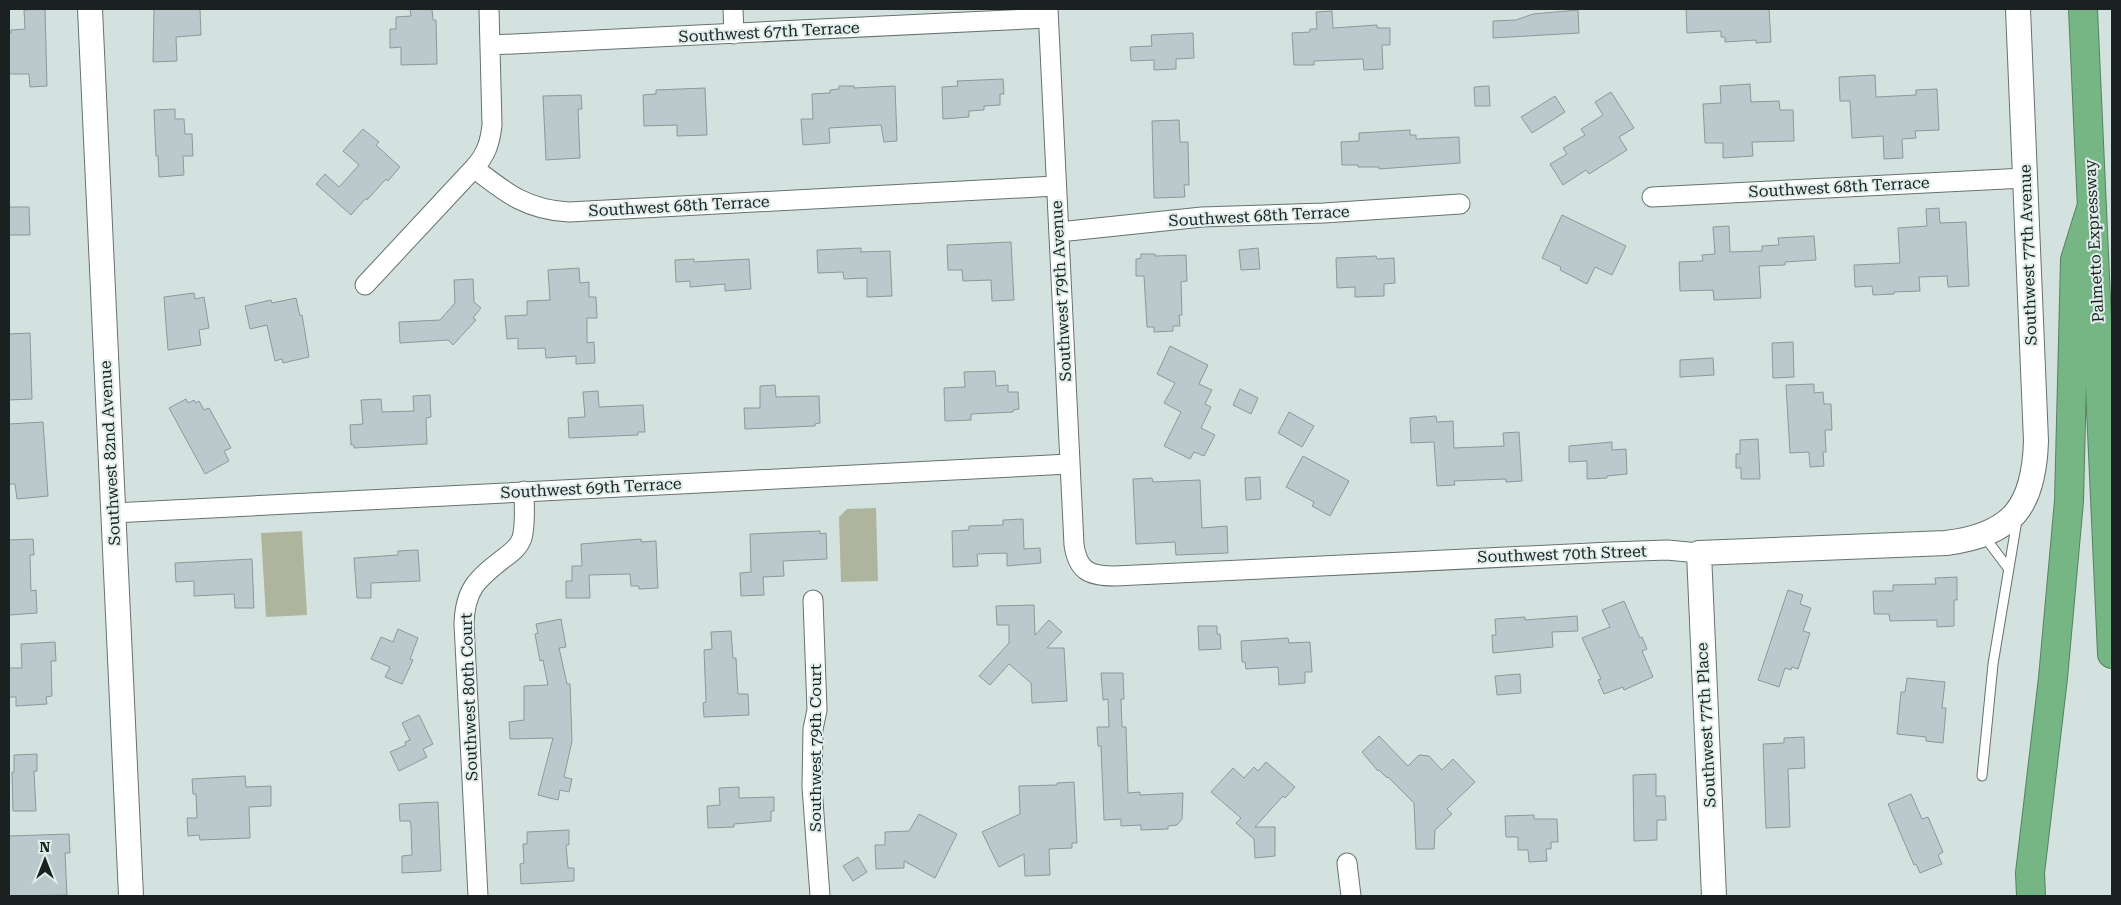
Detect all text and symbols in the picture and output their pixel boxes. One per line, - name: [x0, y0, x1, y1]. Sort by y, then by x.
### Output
- street label: Southwest 67th Terrace: [678, 18, 860, 46]
- street label: Palmetto Expressway: [2080, 158, 2108, 323]
- street label: Southwest 77th Avenue: [2015, 164, 2041, 346]
- street label: Southwest 68th Terrace: [1748, 173, 1930, 201]
- street label: Southwest 68th Terrace: [588, 192, 770, 220]
- street label: Southwest 79th Avenue: [1047, 200, 1075, 382]
- street label: Southwest 68th Terrace: [1168, 202, 1350, 230]
- street label: Southwest 82nd Avenue: [96, 360, 124, 546]
- street label: Southwest 69th Terrace: [500, 474, 682, 502]
- street label: Southwest 70th Street: [1477, 542, 1647, 566]
- street label: Southwest 80th Court: [457, 613, 481, 781]
- street label: Southwest 77th Place: [1692, 642, 1720, 808]
- street label: Southwest 79th Court: [806, 664, 825, 832]
- north arrow: [20, 835, 70, 885]
- text: N: [40, 839, 51, 855]

